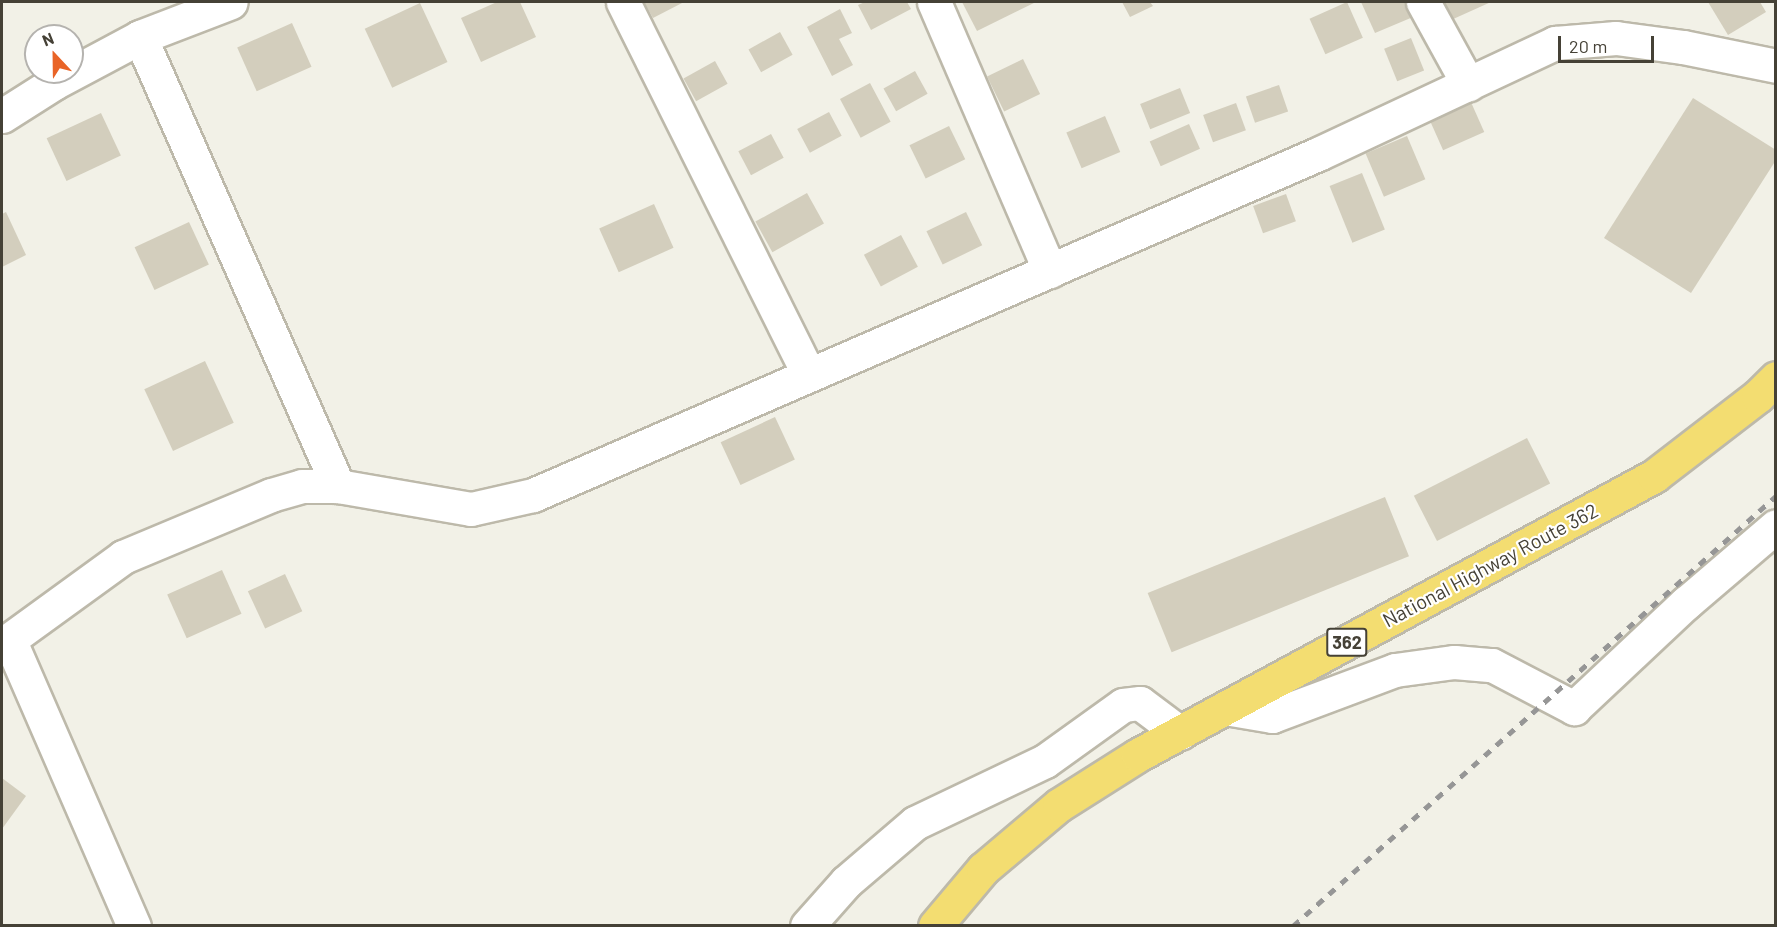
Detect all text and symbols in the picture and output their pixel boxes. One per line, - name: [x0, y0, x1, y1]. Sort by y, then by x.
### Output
- north arrow: [24, 24, 84, 84]
- scale bar: [1561, 24, 1657, 62]
- text: N: [39, 28, 56, 50]
- text: 20 m: [1569, 35, 1607, 57]
- street label: National Highway Route 362: [1378, 498, 1602, 632]
- road number: 362: [1326, 627, 1368, 657]

